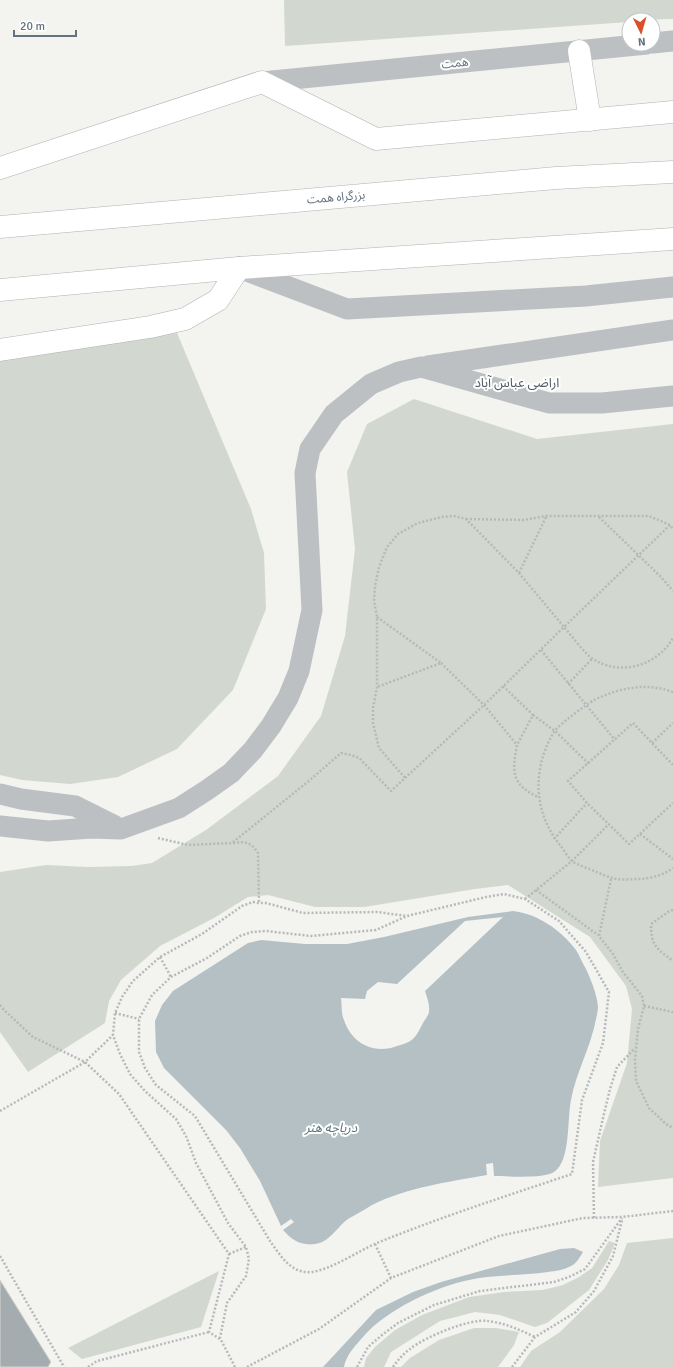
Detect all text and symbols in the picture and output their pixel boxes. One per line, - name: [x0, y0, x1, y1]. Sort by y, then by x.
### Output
- scale bar: [14, 12, 76, 38]
- north arrow: [621, 12, 661, 52]
- text: 20 m: [20, 19, 45, 34]
- text: N: [637, 35, 646, 48]
- street label: همت: [441, 55, 469, 72]
- street label: بزرگراه همت: [306, 187, 366, 208]
- district label: اراضی عباس آباد: [475, 375, 559, 391]
- water label: دریاچه هنر: [304, 1120, 358, 1136]

